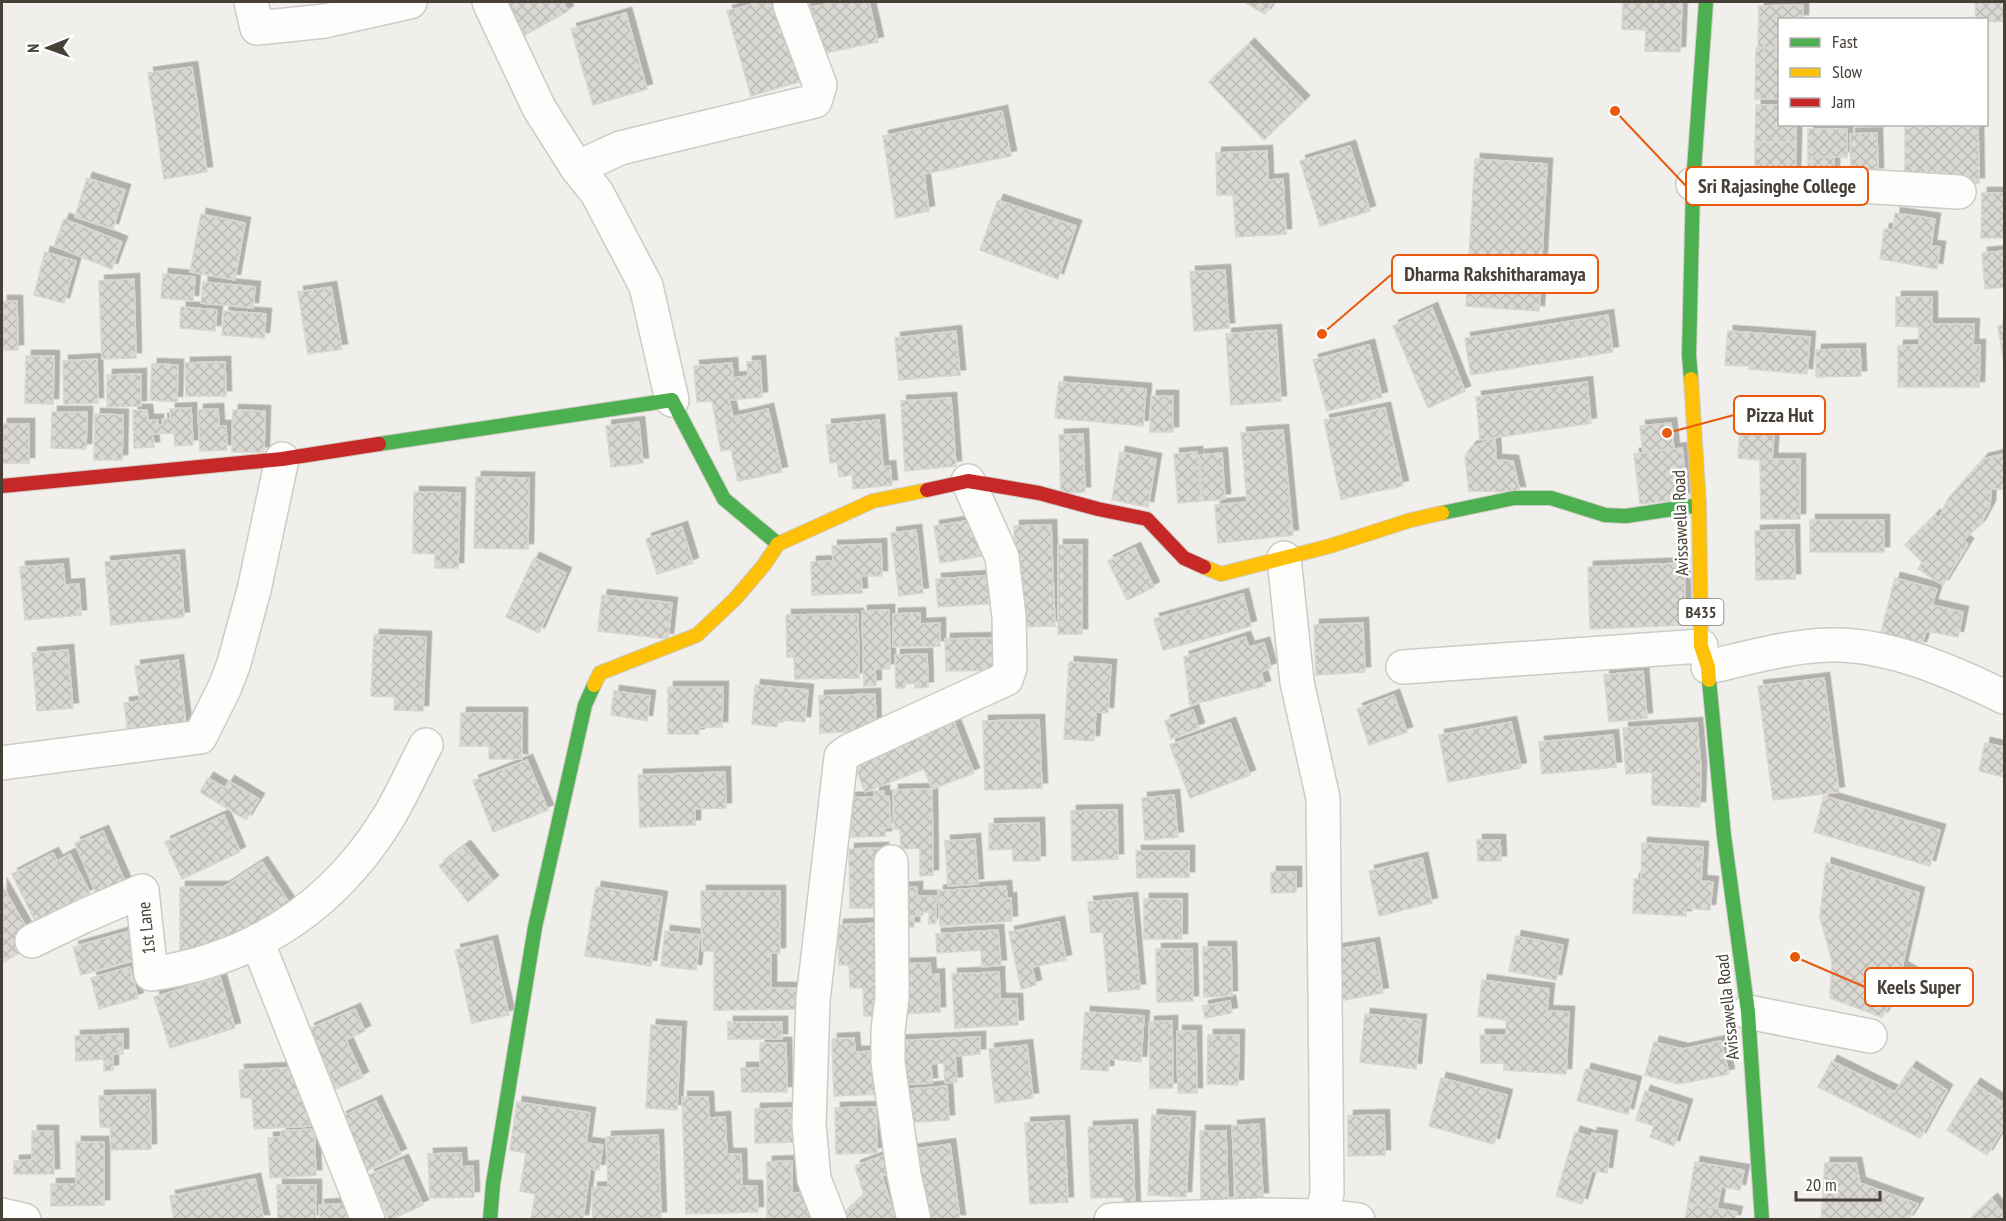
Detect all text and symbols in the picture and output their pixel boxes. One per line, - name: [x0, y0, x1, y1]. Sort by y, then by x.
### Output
- north arrow: [18, 18, 78, 78]
- legend: [1778, 18, 1988, 126]
- text: Fast: [1832, 30, 1858, 53]
- text: N: [23, 44, 43, 53]
- text: Slow: [1832, 60, 1863, 83]
- text: Jam: [1831, 90, 1855, 113]
- callout: Sri Rajasinghe College: [1686, 167, 1868, 205]
- text: Sri Rajasinghe College: [1698, 173, 1856, 199]
- callout: Dharma Rakshitharamaya: [1392, 255, 1598, 293]
- text: Dharma Rakshitharamaya: [1404, 261, 1586, 287]
- callout: Pizza Hut: [1734, 396, 1825, 434]
- text: Pizza Hut: [1746, 402, 1814, 428]
- street label: Avissawella Road: [1667, 470, 1693, 576]
- road number: B435: [1678, 599, 1724, 625]
- street label: 1st Lane: [132, 901, 160, 955]
- street label: Avissawella Road: [1710, 953, 1744, 1061]
- callout: Keels Super: [1865, 968, 1973, 1006]
- text: Keels Super: [1877, 974, 1961, 1000]
- scale bar: [1796, 1164, 1880, 1202]
- text: 20 m: [1805, 1173, 1837, 1196]

